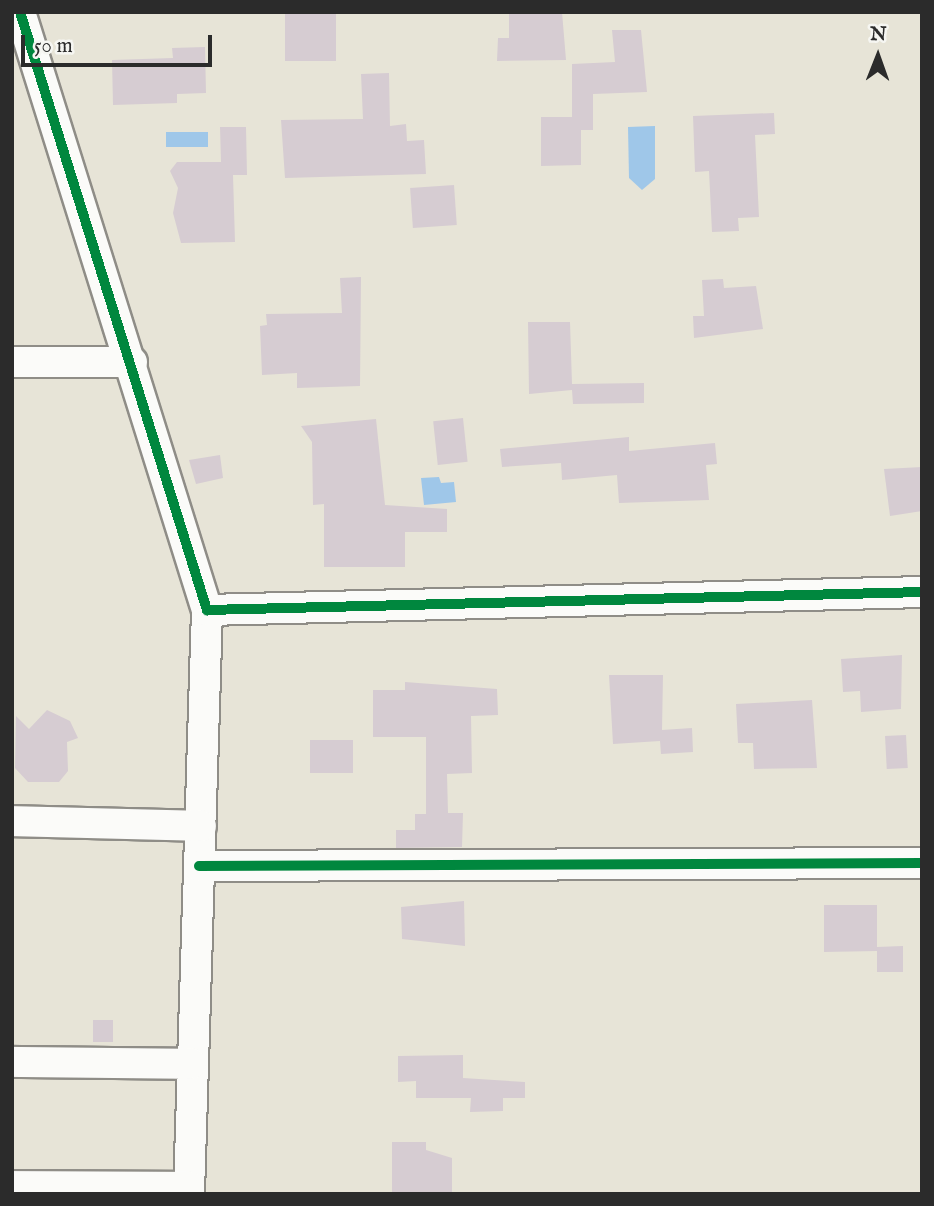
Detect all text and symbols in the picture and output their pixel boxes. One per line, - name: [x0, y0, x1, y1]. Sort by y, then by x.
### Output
- scale bar: [24, 21, 215, 65]
- north arrow: [843, 21, 913, 91]
- text: N: [870, 23, 887, 47]
- text: 50 m: [34, 33, 73, 60]

